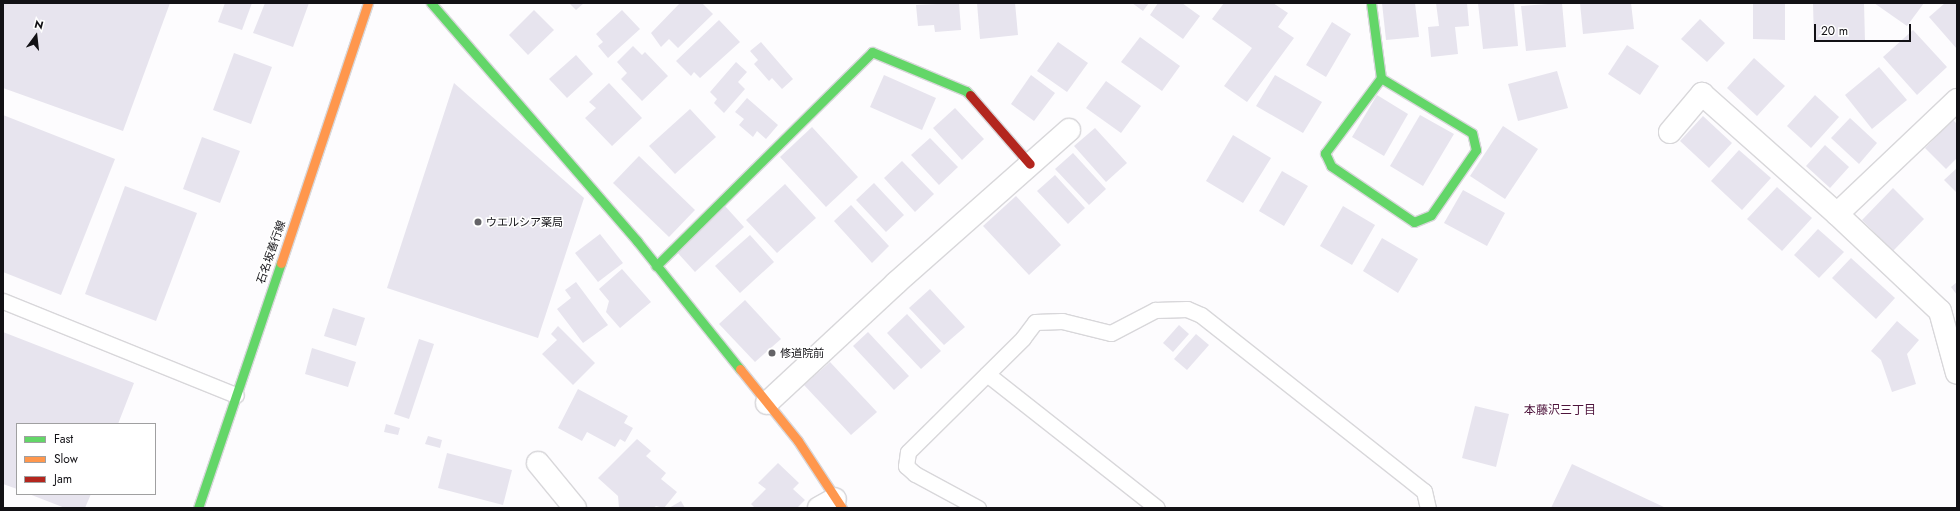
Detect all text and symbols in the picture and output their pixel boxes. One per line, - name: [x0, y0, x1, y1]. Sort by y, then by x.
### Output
- north arrow: [16, 16, 56, 56]
- text: N: [33, 16, 45, 33]
- scale bar: [1816, 16, 1913, 42]
- text: 20 m: [1821, 22, 1848, 40]
- place label: ウエルシア薬局: [486, 215, 563, 229]
- marker: ウエルシア薬局: [473, 217, 483, 227]
- street label: 石名坂善行線: [254, 219, 288, 285]
- place label: 修道院前: [780, 346, 824, 360]
- marker: 修道院前: [767, 348, 777, 358]
- district label: 本藤沢三丁目: [1524, 404, 1596, 418]
- legend: [16, 423, 156, 495]
- text: Fast: [54, 430, 73, 448]
- text: Slow: [54, 450, 78, 468]
- text: Jam: [54, 470, 72, 488]

